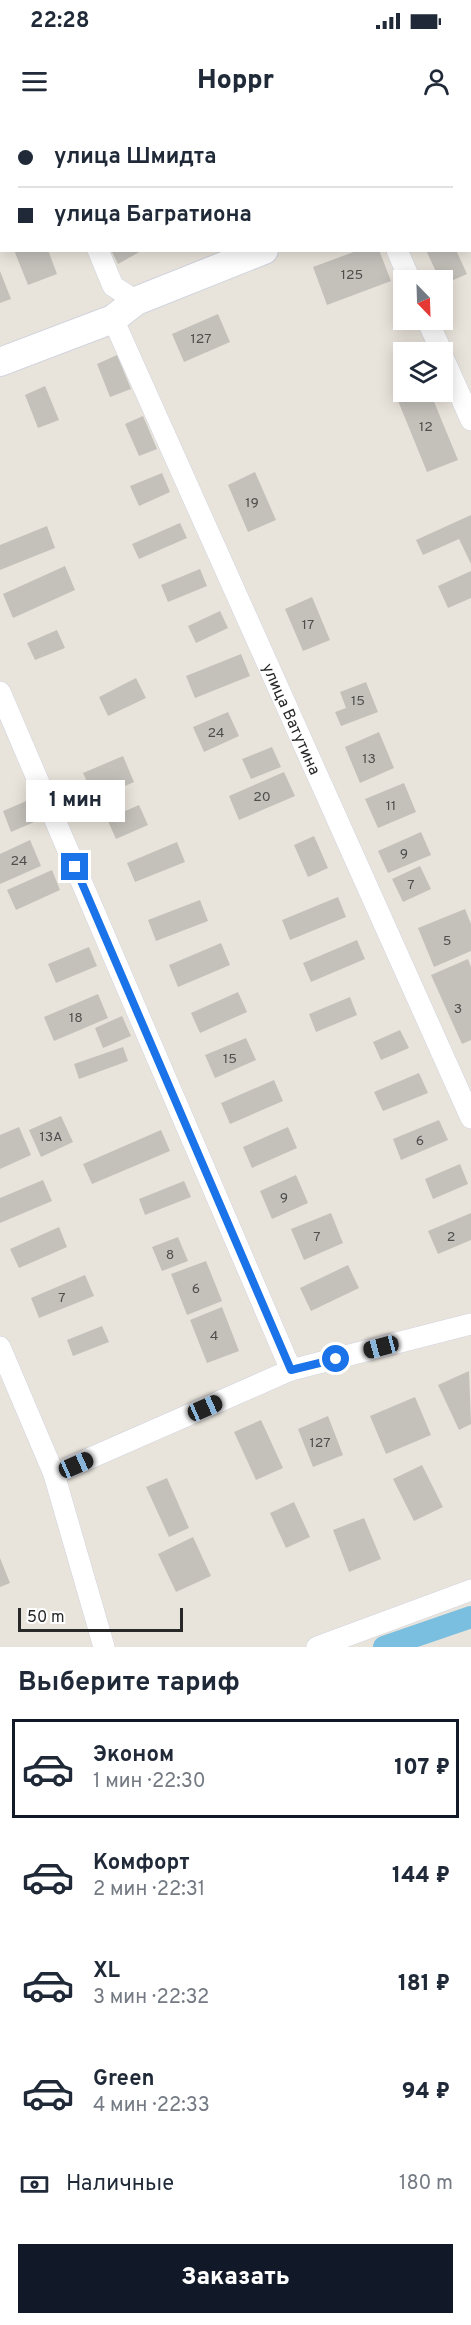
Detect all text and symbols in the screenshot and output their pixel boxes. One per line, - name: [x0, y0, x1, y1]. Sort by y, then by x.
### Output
- text: 22:28: [30, 8, 90, 35]
- text: Hoppr: [197, 64, 274, 98]
- icon: menu: [18, 65, 51, 98]
- icon: person: [420, 65, 453, 98]
- text: улица Шмидта: [54, 144, 217, 171]
- text: улица Багратиона: [54, 202, 252, 229]
- house number: 125: [341, 267, 363, 284]
- north arrow: [393, 270, 453, 330]
- map controls: [393, 270, 453, 402]
- house number: 127: [191, 331, 211, 348]
- button: layers: [393, 342, 453, 402]
- house number: 12: [419, 419, 433, 436]
- house number: 19: [245, 495, 259, 512]
- house number: 17: [302, 617, 314, 634]
- street label: улица Ватутина: [257, 661, 324, 778]
- house number: 15: [351, 693, 365, 710]
- house number: 24: [207, 725, 225, 742]
- house number: 13: [362, 751, 376, 768]
- callout: 1 мин: [26, 780, 124, 822]
- text: 1 мин: [49, 788, 102, 814]
- house number: 20: [253, 789, 271, 806]
- house number: 11: [386, 798, 396, 815]
- house number: 9: [400, 846, 408, 863]
- house number: 24: [10, 853, 28, 870]
- route end: [61, 853, 88, 880]
- house number: 7: [407, 877, 415, 894]
- house number: 5: [443, 933, 451, 950]
- house number: 3: [454, 1001, 462, 1018]
- house number: 18: [69, 1010, 83, 1027]
- house number: 15: [223, 1051, 237, 1068]
- house number: 13А: [39, 1129, 63, 1146]
- house number: 6: [416, 1133, 424, 1150]
- house number: 9: [280, 1190, 288, 1207]
- house number: 7: [313, 1229, 321, 1246]
- house number: 2: [447, 1229, 455, 1246]
- house number: 8: [166, 1247, 174, 1264]
- house number: 6: [192, 1281, 200, 1298]
- house number: 7: [58, 1290, 66, 1307]
- house number: 4: [210, 1328, 218, 1345]
- car: [361, 1334, 401, 1360]
- route start: [322, 1345, 349, 1372]
- car: [185, 1392, 225, 1424]
- house number: 127: [310, 1435, 330, 1452]
- car: [56, 1449, 96, 1481]
- scale bar: [18, 1605, 183, 1632]
- text: 50 m: [27, 1608, 65, 1628]
- text: Выберите тариф: [18, 1666, 240, 1700]
- icon: car: [21, 1742, 75, 1796]
- text: Эконом: [93, 1742, 174, 1769]
- text: 107 ₽: [394, 1755, 450, 1782]
- text: 1 мин · 22:30: [93, 1769, 206, 1795]
- icon: car: [21, 1850, 75, 1904]
- text: Комфорт: [93, 1850, 190, 1877]
- text: 144 ₽: [392, 1863, 450, 1890]
- text: 2 мин · 22:31: [93, 1877, 205, 1903]
- icon: car: [21, 1958, 75, 2012]
- text: XL: [93, 1958, 120, 1985]
- text: 181 ₽: [398, 1971, 450, 1998]
- text: 3 мин · 22:32: [93, 1985, 209, 2011]
- icon: car: [21, 2066, 75, 2120]
- text: Green: [93, 2066, 155, 2093]
- text: 94 ₽: [402, 2079, 450, 2106]
- text: 4 мин · 22:33: [93, 2093, 210, 2119]
- icon: cash: [18, 2168, 51, 2201]
- text: Наличные: [66, 2171, 174, 2198]
- text: 180 m: [399, 2171, 453, 2197]
- button: Заказать: [18, 2244, 453, 2313]

